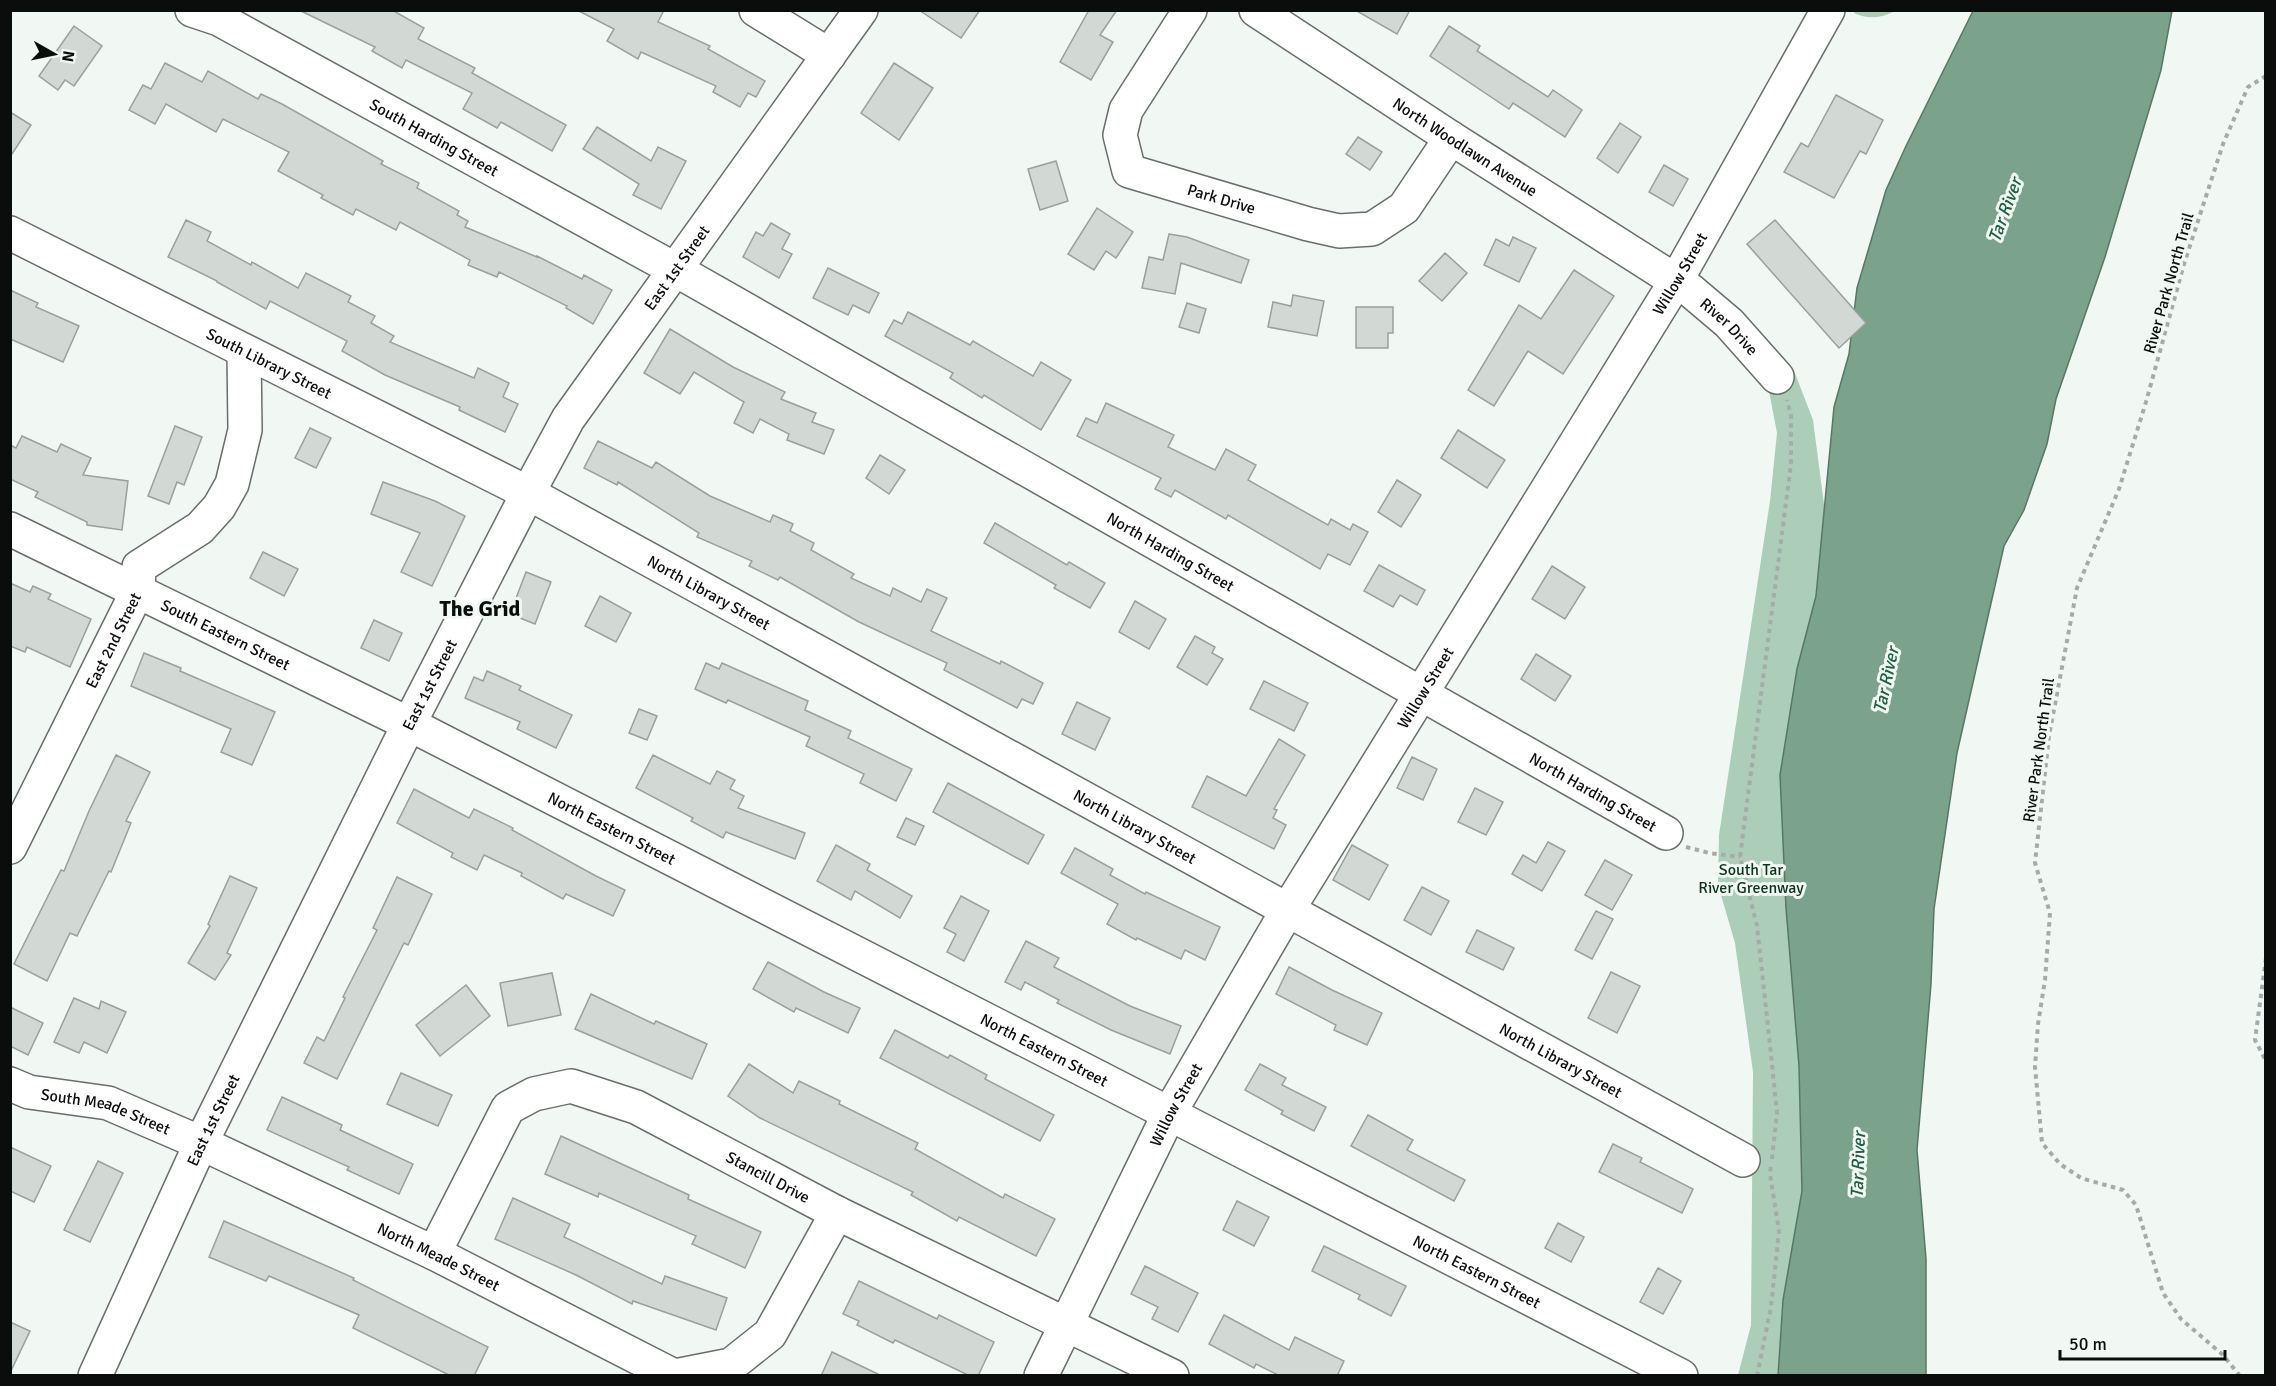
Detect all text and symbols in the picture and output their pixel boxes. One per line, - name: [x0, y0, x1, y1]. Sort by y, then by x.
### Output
- north arrow: [24, 24, 84, 84]
- text: N: [57, 49, 79, 63]
- street label: North Woodlawn Avenue: [1389, 94, 1541, 201]
- street label: South Harding Street: [366, 95, 502, 182]
- water label: Tar River: [1983, 173, 2027, 245]
- street label: Park Drive: [1185, 180, 1258, 219]
- street label: River Park North Trail: [2139, 210, 2199, 356]
- street label: East 1st Street: [640, 221, 715, 315]
- street label: Willow Street: [1648, 229, 1712, 319]
- street label: River Drive: [1695, 294, 1762, 360]
- street label: South Library Street: [203, 324, 335, 404]
- street label: North Harding Street: [1103, 508, 1238, 597]
- street label: North Library Street: [644, 551, 774, 635]
- street label: East 2nd Street: [82, 589, 146, 692]
- street label: South Eastern Street: [157, 595, 293, 675]
- district label: The Grid: [440, 595, 521, 622]
- street label: East 1st Street: [398, 636, 462, 734]
- street label: Willow Street: [1393, 643, 1459, 732]
- water label: Tar River: [1868, 643, 1904, 715]
- street label: River Park North Trail: [2019, 676, 2059, 824]
- street label: North Harding Street: [1526, 748, 1660, 837]
- street label: North Library Street: [1070, 785, 1200, 869]
- street label: North Eastern Street: [544, 788, 679, 870]
- park label: South Tar River Greenway: [1698, 860, 1804, 898]
- street label: North Eastern Street: [977, 1010, 1111, 1092]
- street label: North Library Street: [1496, 1019, 1626, 1103]
- street label: Willow Street: [1146, 1059, 1207, 1150]
- street label: East 1st Street: [183, 1071, 245, 1169]
- street label: South Meade Street: [39, 1085, 173, 1140]
- water label: Tar River: [1846, 1129, 1870, 1199]
- street label: Stancill Drive: [722, 1147, 813, 1208]
- street label: North Meade Street: [374, 1219, 503, 1296]
- street label: North Eastern Street: [1409, 1231, 1544, 1313]
- scale bar: [2060, 1323, 2225, 1361]
- text: 50 m: [2069, 1333, 2107, 1355]

